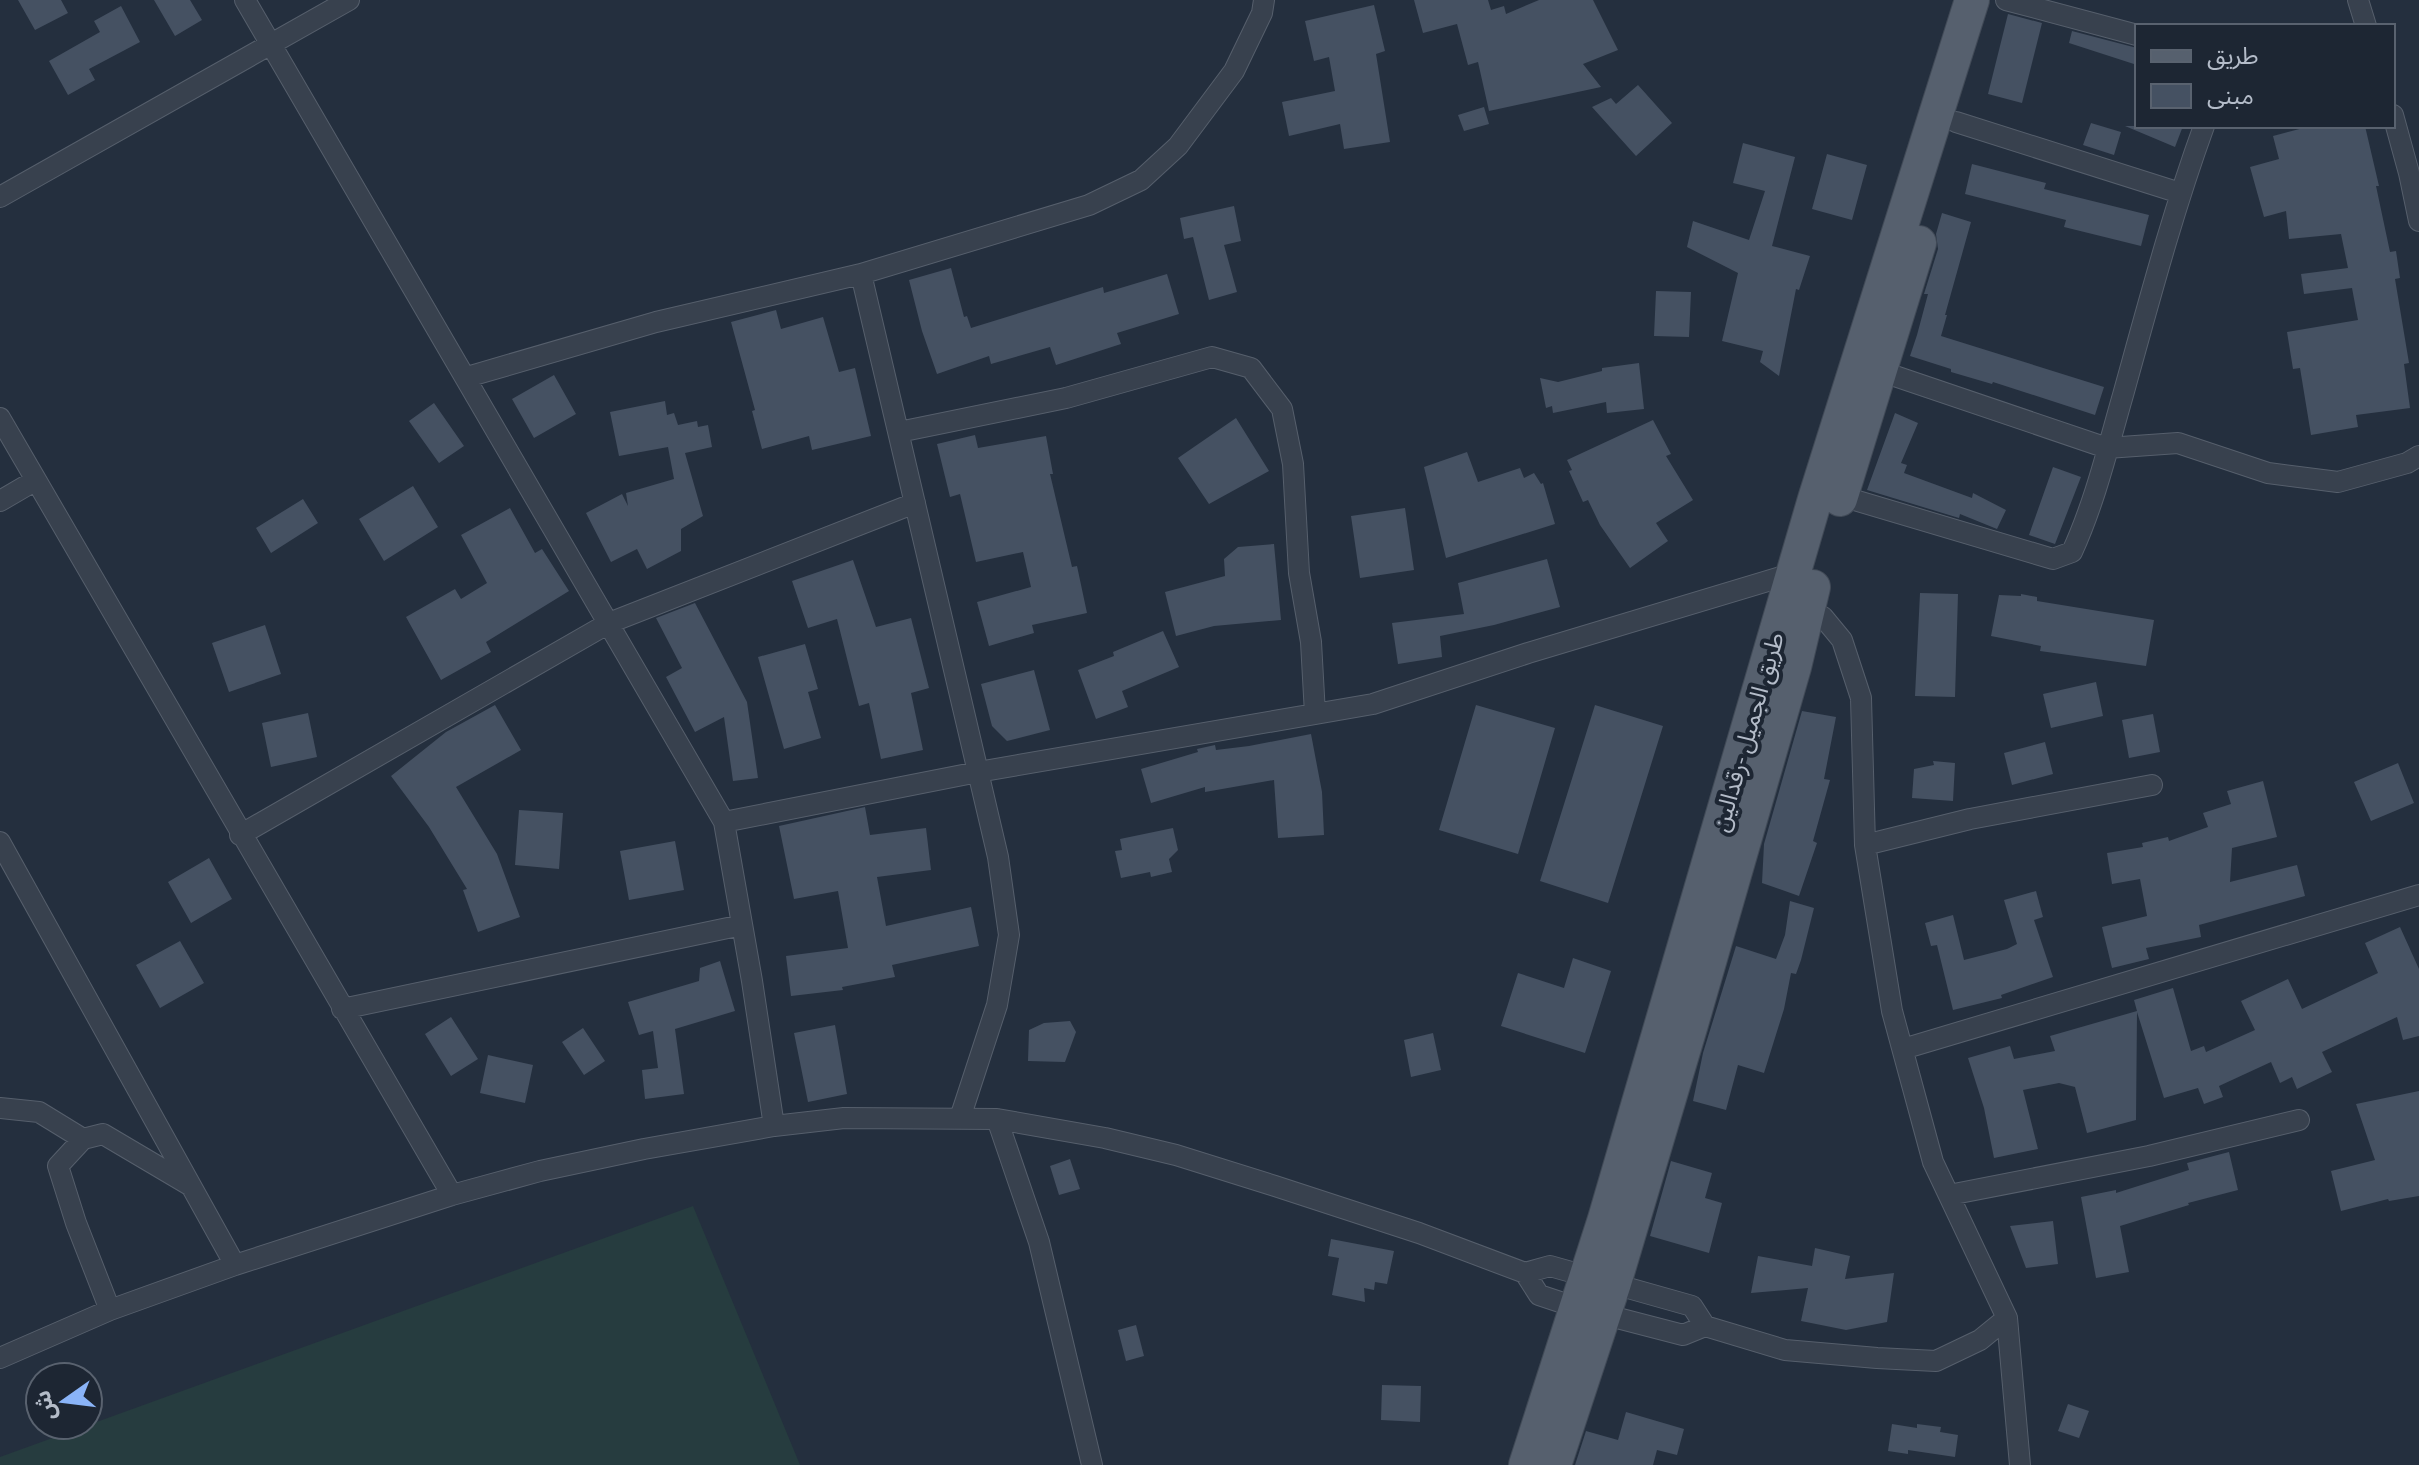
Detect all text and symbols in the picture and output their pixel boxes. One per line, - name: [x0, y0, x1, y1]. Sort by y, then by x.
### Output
- legend: [2135, 24, 2395, 128]
- text: طريق: [2207, 39, 2259, 74]
- text: مبنى: [2207, 79, 2254, 114]
- street label: طريق الجميل -رقدالين: [1703, 628, 1794, 836]
- north arrow: [24, 1361, 104, 1441]
- text: ش: [26, 1387, 65, 1424]

